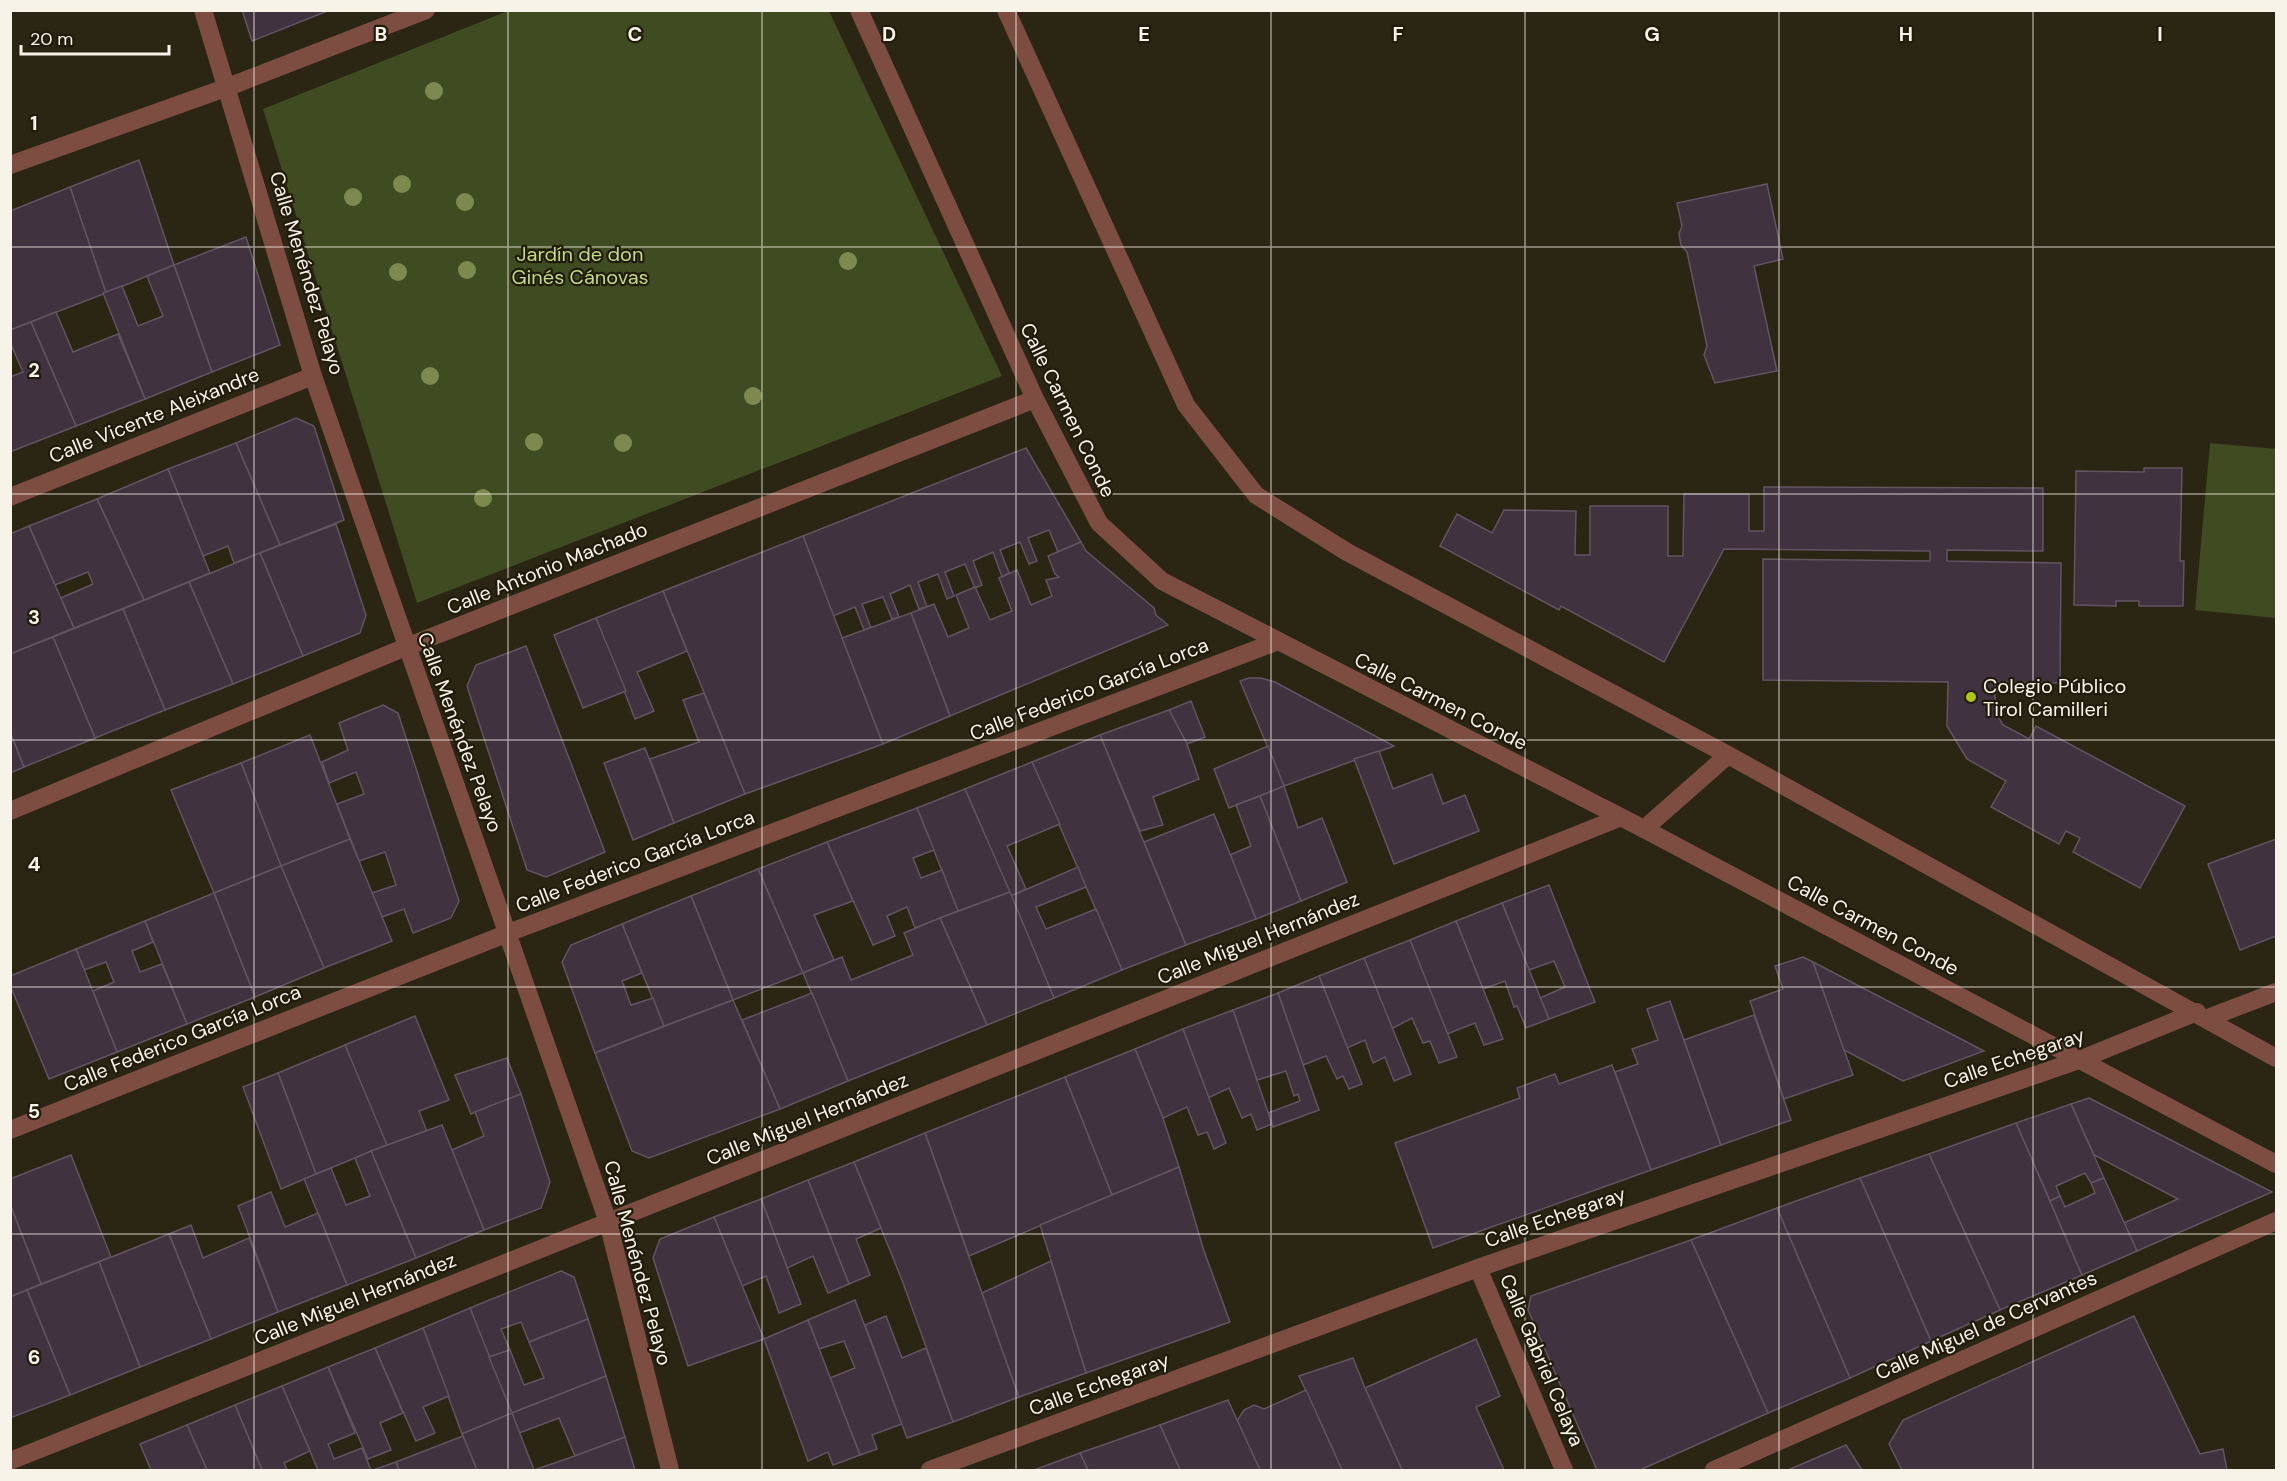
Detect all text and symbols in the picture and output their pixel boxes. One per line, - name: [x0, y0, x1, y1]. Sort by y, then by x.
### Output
- scale bar: [21, 18, 170, 56]
- text: B: [375, 21, 387, 47]
- text: C: [628, 21, 642, 47]
- text: D: [882, 21, 896, 47]
- text: E: [1138, 21, 1150, 47]
- text: F: [1392, 21, 1404, 47]
- text: G: [1644, 21, 1660, 47]
- text: H: [1899, 21, 1913, 47]
- text: I: [2157, 21, 2163, 47]
- text: 20 m: [30, 27, 73, 51]
- text: 1: [30, 110, 38, 136]
- street label: Calle Menéndez Pelayo: [264, 168, 350, 378]
- park label: Jardín de don Ginés Cánovas: [511, 241, 649, 290]
- street label: Calle Carmen Conde: [1014, 318, 1122, 502]
- text: 2: [28, 357, 40, 383]
- street label: Calle Vicente Aleixandre: [45, 361, 263, 469]
- street label: Calle Antonio Machado: [443, 516, 651, 620]
- text: 3: [28, 604, 40, 630]
- street label: Calle Menéndez Pelayo: [412, 628, 508, 836]
- street label: Calle Federico García Lorca: [966, 631, 1212, 747]
- street label: Calle Carmen Conde: [1350, 646, 1532, 756]
- place label: Colegio Público Tirol Camilleri: [1983, 673, 2126, 722]
- marker: Colegio Público Tirol Camilleri: [1964, 690, 1978, 704]
- street label: Calle Federico García Lorca: [512, 803, 758, 919]
- text: 4: [28, 851, 41, 877]
- street label: Calle Carmen Conde: [1783, 869, 1963, 981]
- street label: Calle Miguel Hernández: [1153, 886, 1363, 990]
- street label: Calle Federico García Lorca: [60, 978, 304, 1098]
- street label: Calle Echegaray: [1940, 1022, 2088, 1094]
- street label: Calle Miguel Hernández: [702, 1067, 912, 1171]
- text: 5: [28, 1098, 40, 1124]
- street label: Calle Menéndez Pelayo: [598, 1158, 678, 1368]
- street label: Calle Echegaray: [1481, 1181, 1629, 1253]
- street label: Calle Miguel Hernández: [250, 1247, 460, 1351]
- street label: Calle Miguel de Cervantes: [1871, 1264, 2101, 1386]
- street label: Calle Gabriel Celaya: [1494, 1270, 1590, 1450]
- text: 6: [28, 1344, 40, 1370]
- street label: Calle Echegaray: [1025, 1347, 1173, 1421]

